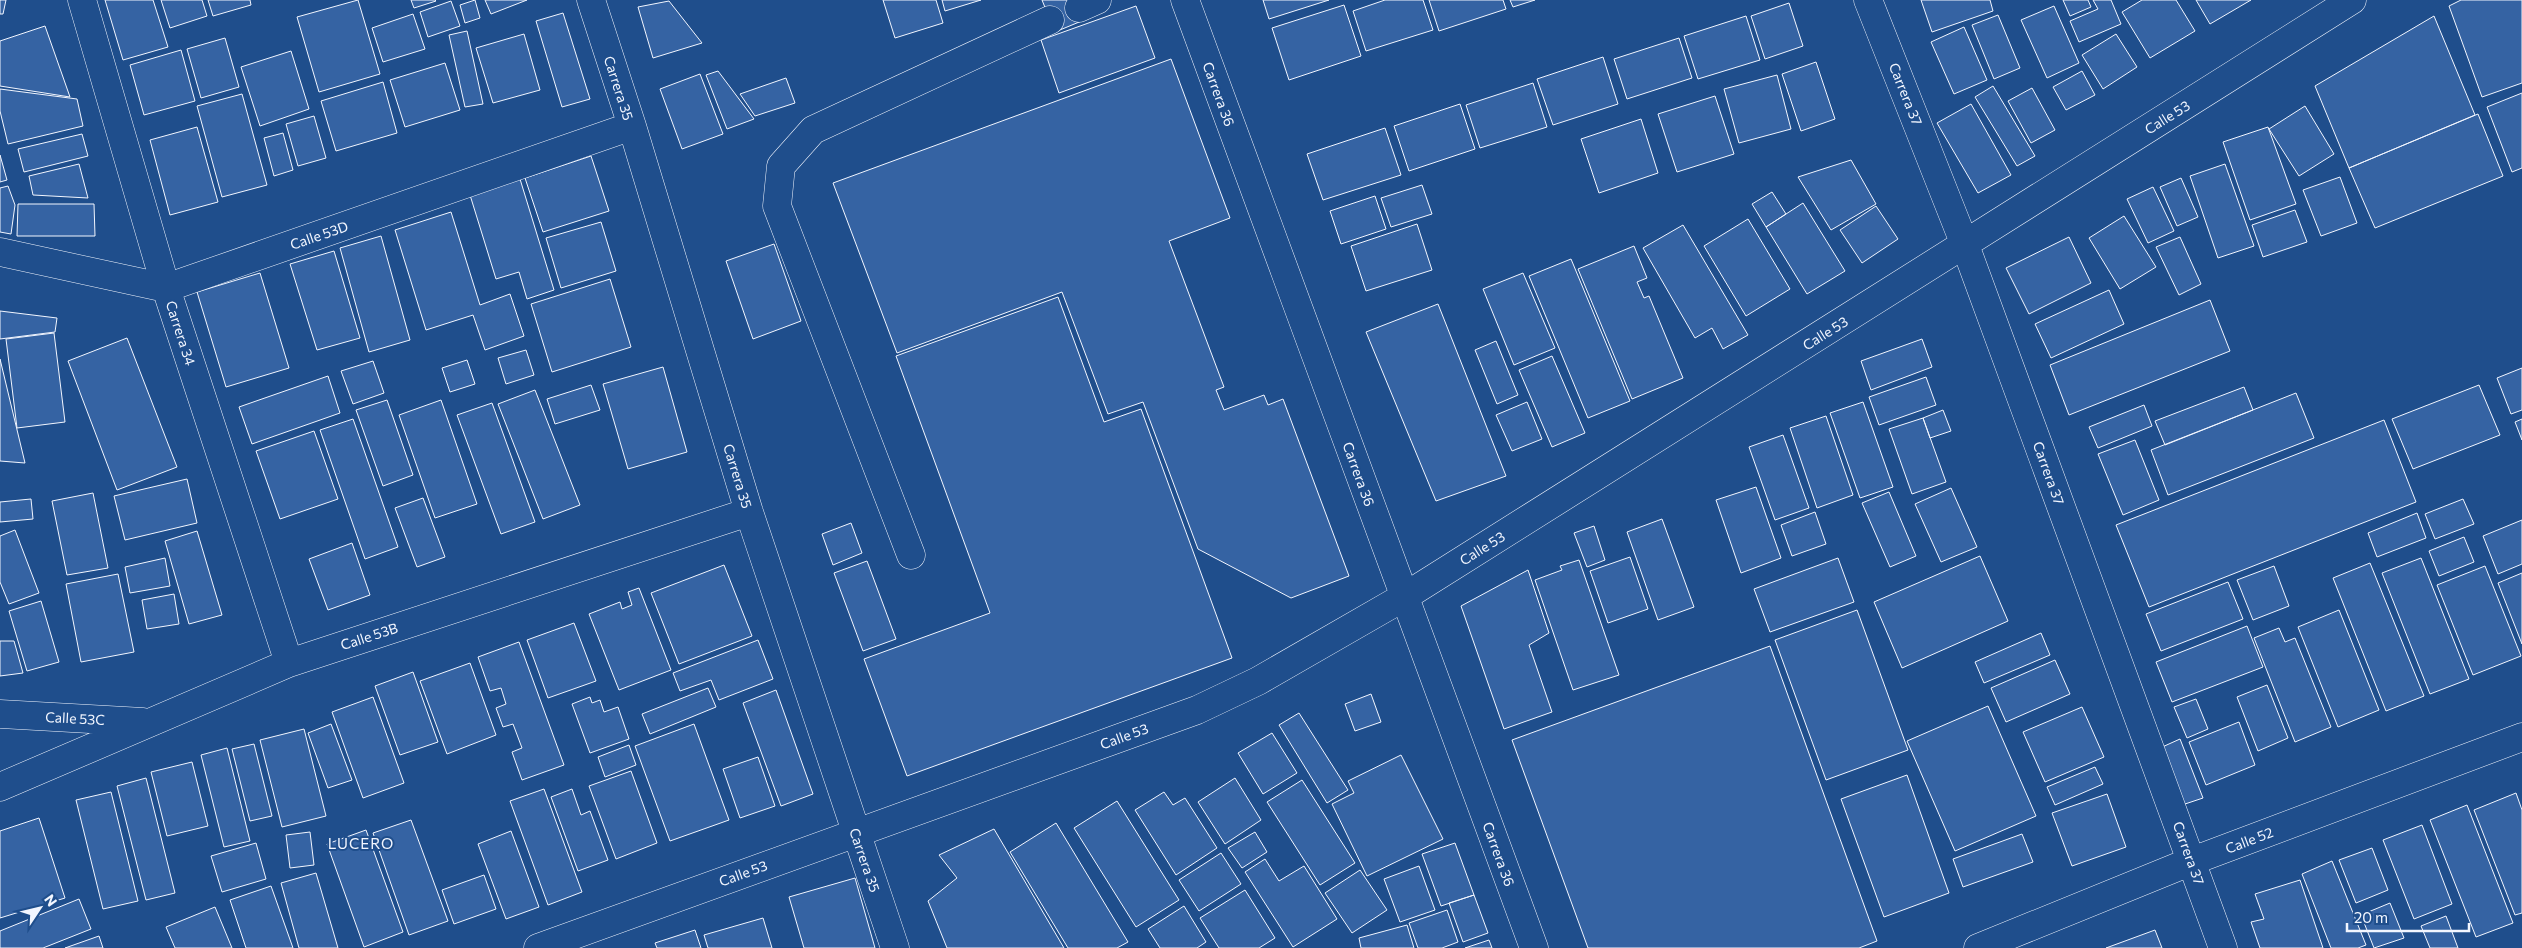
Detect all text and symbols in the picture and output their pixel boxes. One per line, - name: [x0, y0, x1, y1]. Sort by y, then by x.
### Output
- street label: Carrera 35: [601, 54, 637, 122]
- street label: Carrera 36: [1200, 60, 1238, 128]
- street label: Carrera 37: [1886, 60, 1926, 128]
- street label: Calle 53: [2141, 97, 2193, 137]
- street label: Calle 53D: [288, 217, 350, 253]
- street label: Carrera 34: [163, 298, 200, 368]
- street label: Calle 53: [1799, 313, 1851, 353]
- street label: Carrera 37: [2030, 439, 2068, 507]
- street label: Carrera 36: [1340, 440, 1378, 508]
- street label: Carrera 35: [720, 442, 756, 510]
- street label: Calle 53: [1456, 528, 1508, 568]
- street label: Calle 53B: [338, 619, 400, 653]
- street label: Calle 53C: [45, 708, 105, 728]
- street label: Calle 53: [1098, 719, 1150, 753]
- street label: Carrera 37: [2170, 819, 2208, 887]
- street label: Carrera 36: [1480, 820, 1518, 888]
- street label: Calle 52: [2223, 823, 2276, 857]
- street label: Carrera 35: [846, 826, 884, 894]
- district label: LUCERO: [328, 834, 394, 852]
- street label: Calle 53: [717, 856, 769, 890]
- north arrow: [15, 883, 65, 933]
- text: N: [41, 891, 61, 909]
- scale bar: [2347, 900, 2470, 932]
- text: 20 m: [2354, 908, 2388, 926]

